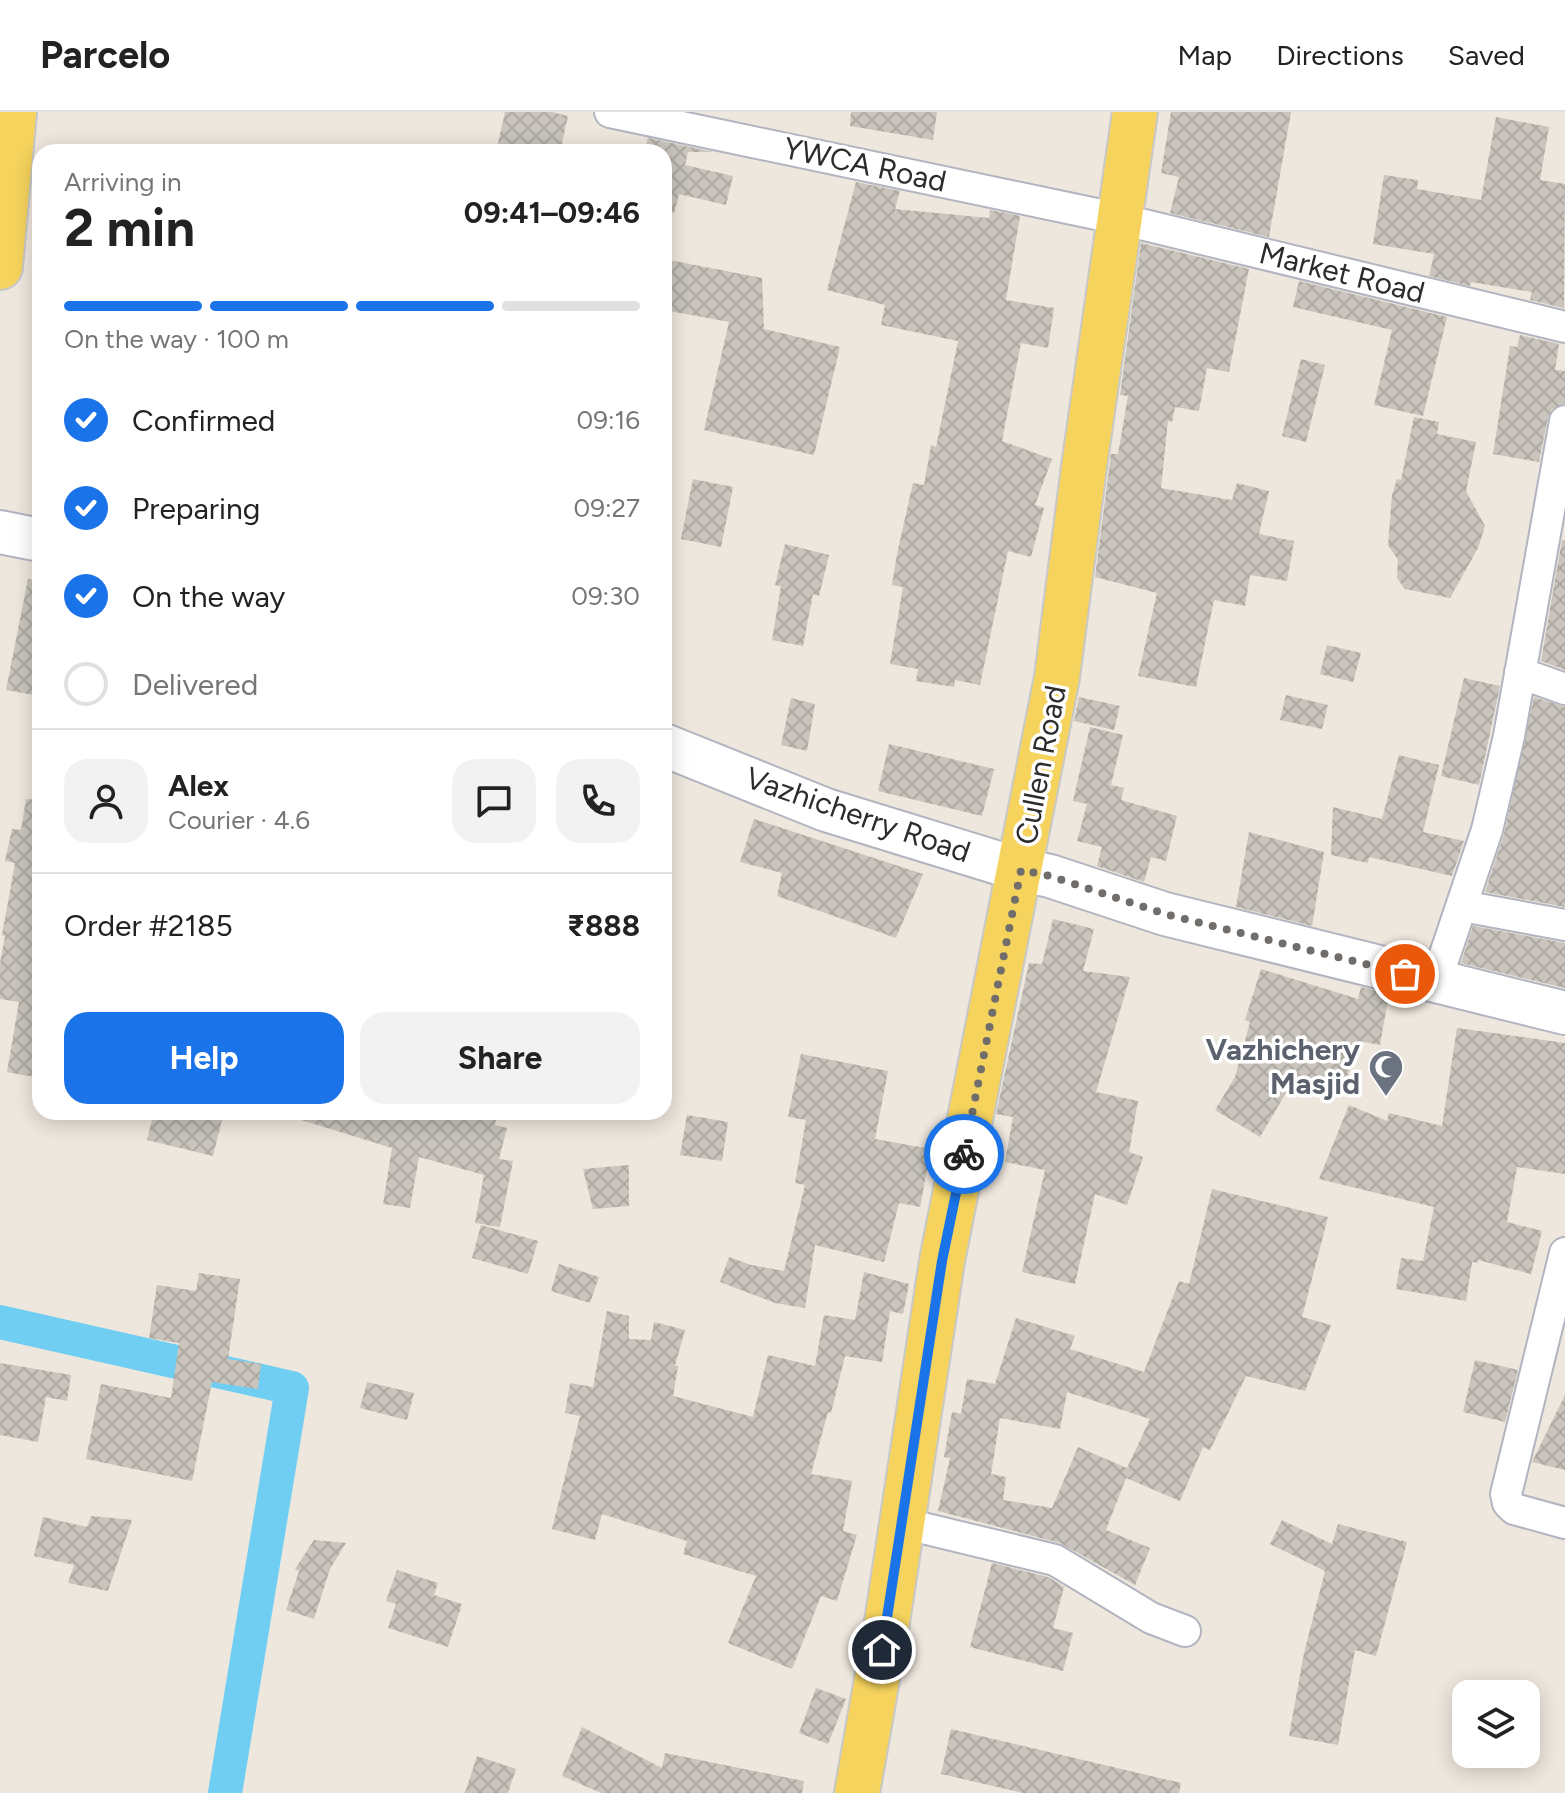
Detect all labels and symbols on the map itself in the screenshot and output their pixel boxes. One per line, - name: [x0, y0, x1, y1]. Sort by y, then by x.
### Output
- street label: YWCA Road: [780, 129, 950, 200]
- street label: Market Road: [1256, 234, 1429, 311]
- street label: Cullen Road: [1007, 682, 1074, 848]
- street label: Vazhicherry Road: [741, 759, 975, 870]
- pin: [1371, 940, 1439, 1008]
- place label: Vazhichery Masjid: [1206, 1031, 1361, 1102]
- mosque icon: Vazhichery Masjid: [1367, 1048, 1405, 1098]
- courier: [924, 1114, 1004, 1194]
- pin: [848, 1616, 916, 1684]

